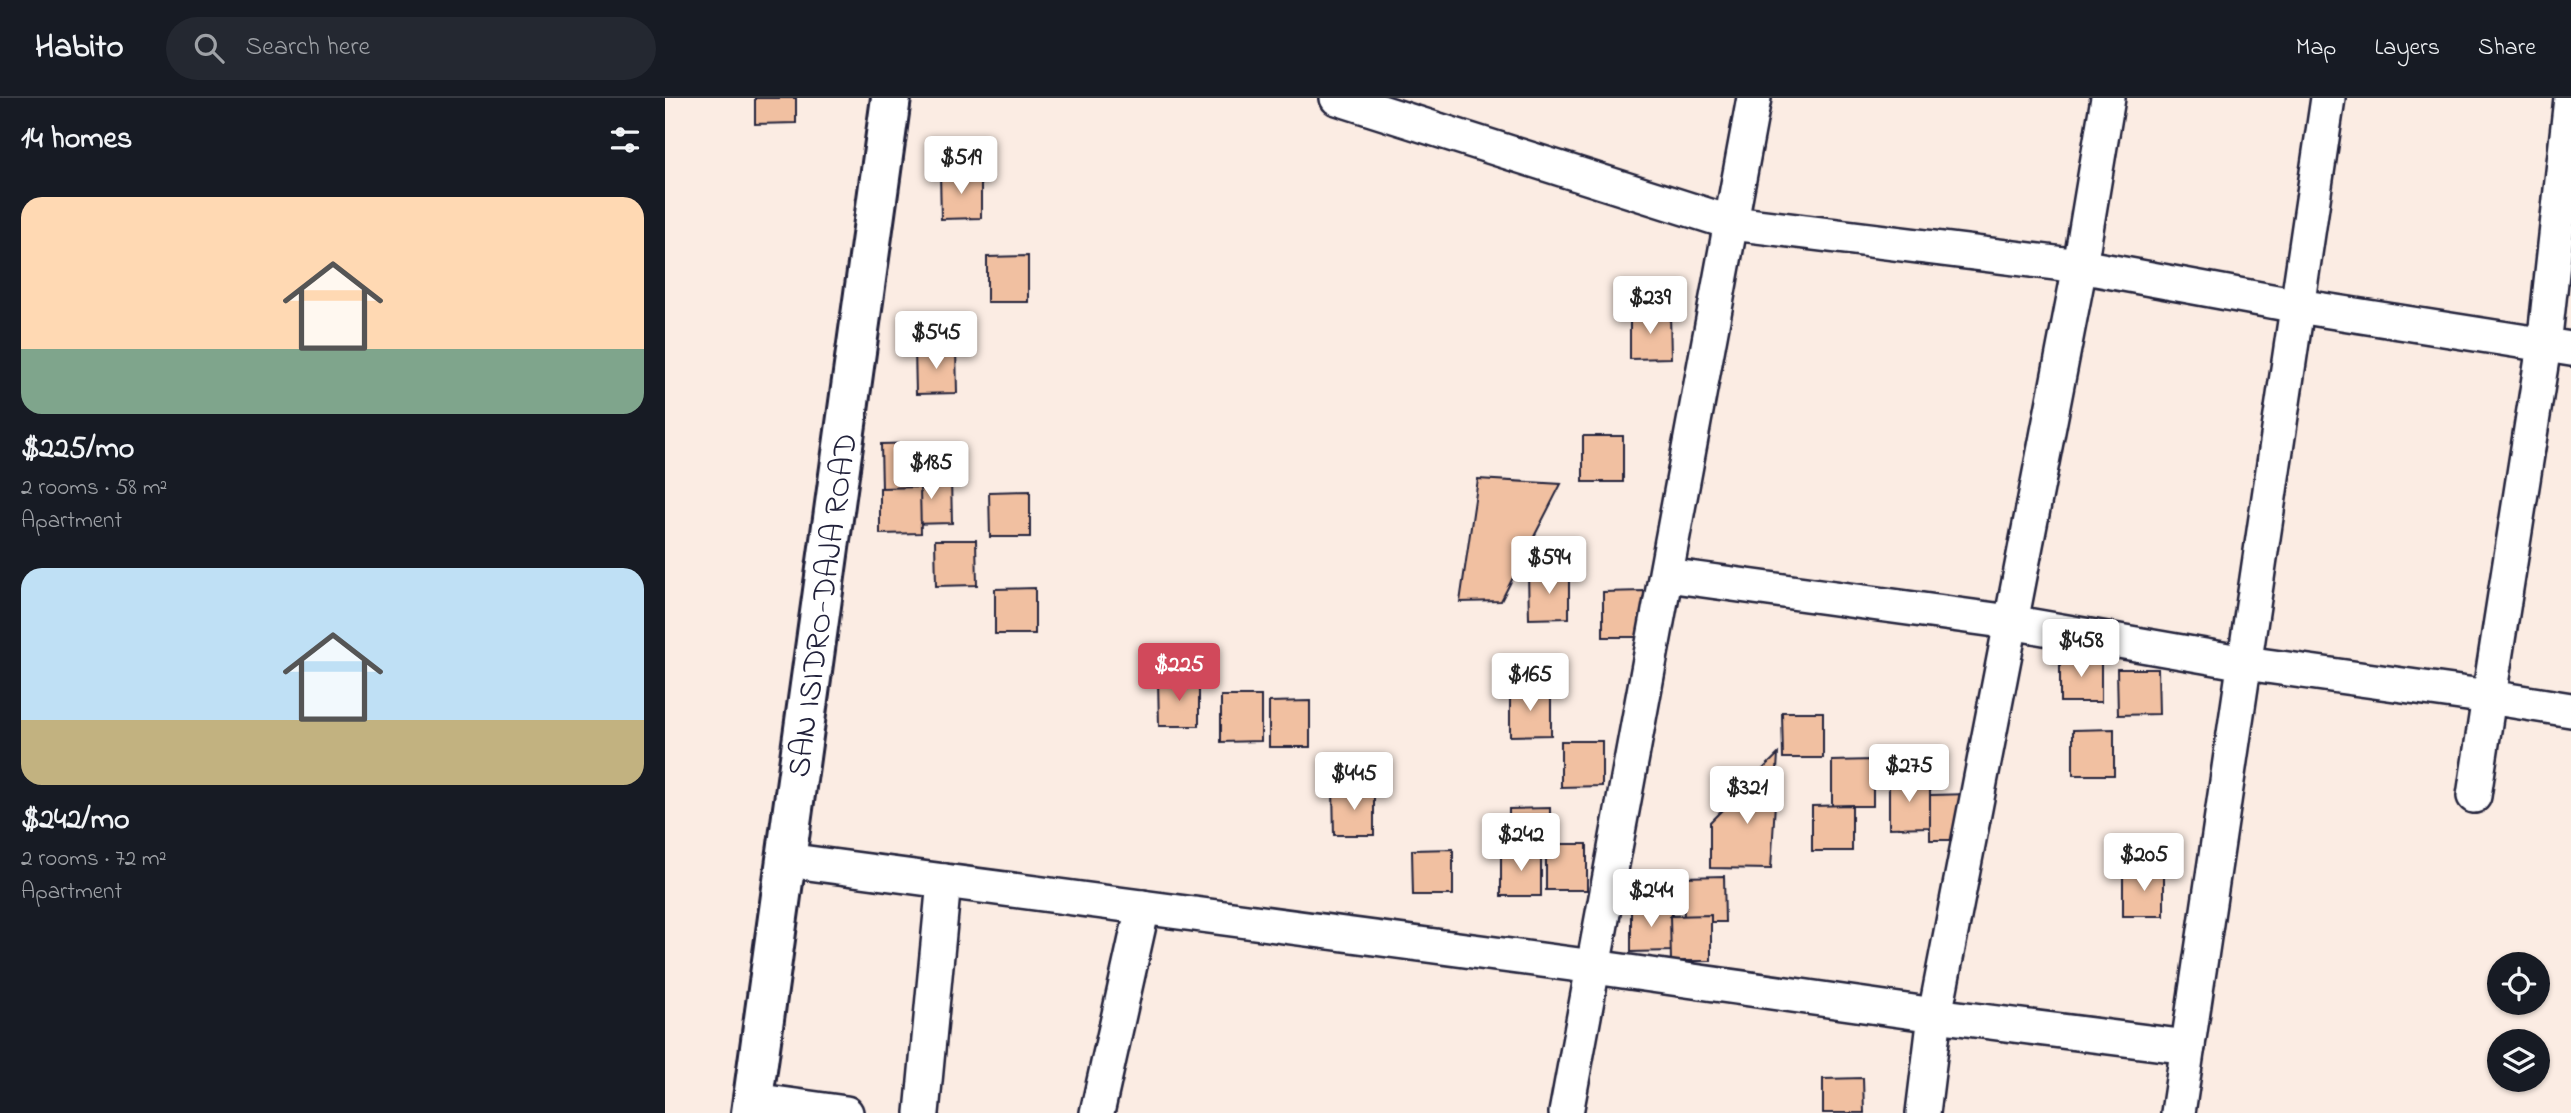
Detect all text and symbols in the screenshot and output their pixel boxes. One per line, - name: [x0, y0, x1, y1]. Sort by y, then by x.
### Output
- search box: [166, 17, 656, 80]
- text: Habito: [35, 24, 124, 72]
- icon: search: [190, 29, 228, 67]
- text: Search here: [246, 29, 370, 67]
- text: Map: [2296, 31, 2336, 66]
- text: Layers: [2374, 31, 2440, 66]
- text: Share: [2478, 31, 2536, 66]
- text: 14 homes: [21, 118, 132, 162]
- icon: filters: [606, 121, 644, 159]
- pin: $519: [920, 136, 1002, 196]
- text: $519: [940, 142, 982, 175]
- icon: home: [270, 243, 396, 369]
- pin: $239: [1609, 276, 1691, 336]
- text: $239: [1629, 282, 1671, 315]
- pin: $545: [895, 312, 977, 371]
- text: $545: [911, 317, 961, 350]
- text: $225/mo: [21, 428, 134, 472]
- street label: SAN ISIDRO-DAJA ROAD: [777, 430, 872, 780]
- pin: $185: [890, 442, 972, 501]
- text: $185: [909, 447, 953, 480]
- text: 2 rooms · 58 m²: [21, 472, 167, 505]
- text: Apartment: [21, 505, 122, 538]
- pin: $594: [1508, 536, 1590, 596]
- text: $594: [1527, 542, 1571, 575]
- icon: home: [270, 614, 396, 740]
- pin: $458: [2040, 620, 2122, 679]
- text: $458: [2058, 625, 2104, 658]
- pin: $225: [1138, 644, 1220, 703]
- text: $225: [1154, 649, 1204, 682]
- pin: $165: [1489, 654, 1571, 713]
- text: $165: [1508, 659, 1552, 692]
- pin: $275: [1868, 744, 1950, 804]
- text: $275: [1885, 750, 1933, 783]
- pin: $445: [1313, 752, 1395, 812]
- text: $445: [1331, 758, 1377, 791]
- pin: $321: [1706, 766, 1788, 826]
- text: $321: [1726, 772, 1768, 805]
- text: $242/mo: [21, 799, 130, 843]
- pin: $242: [1480, 814, 1562, 873]
- text: $242: [1498, 819, 1544, 852]
- pin: $205: [2103, 834, 2185, 893]
- text: $205: [2120, 839, 2168, 872]
- text: 2 rooms · 72 m²: [21, 843, 167, 876]
- pin: $244: [1610, 870, 1692, 929]
- text: $244: [1629, 875, 1673, 908]
- text: Apartment: [21, 876, 122, 909]
- map controls: [2487, 952, 2550, 1092]
- button: locate: [2487, 952, 2550, 1015]
- button: layers: [2487, 1029, 2550, 1092]

